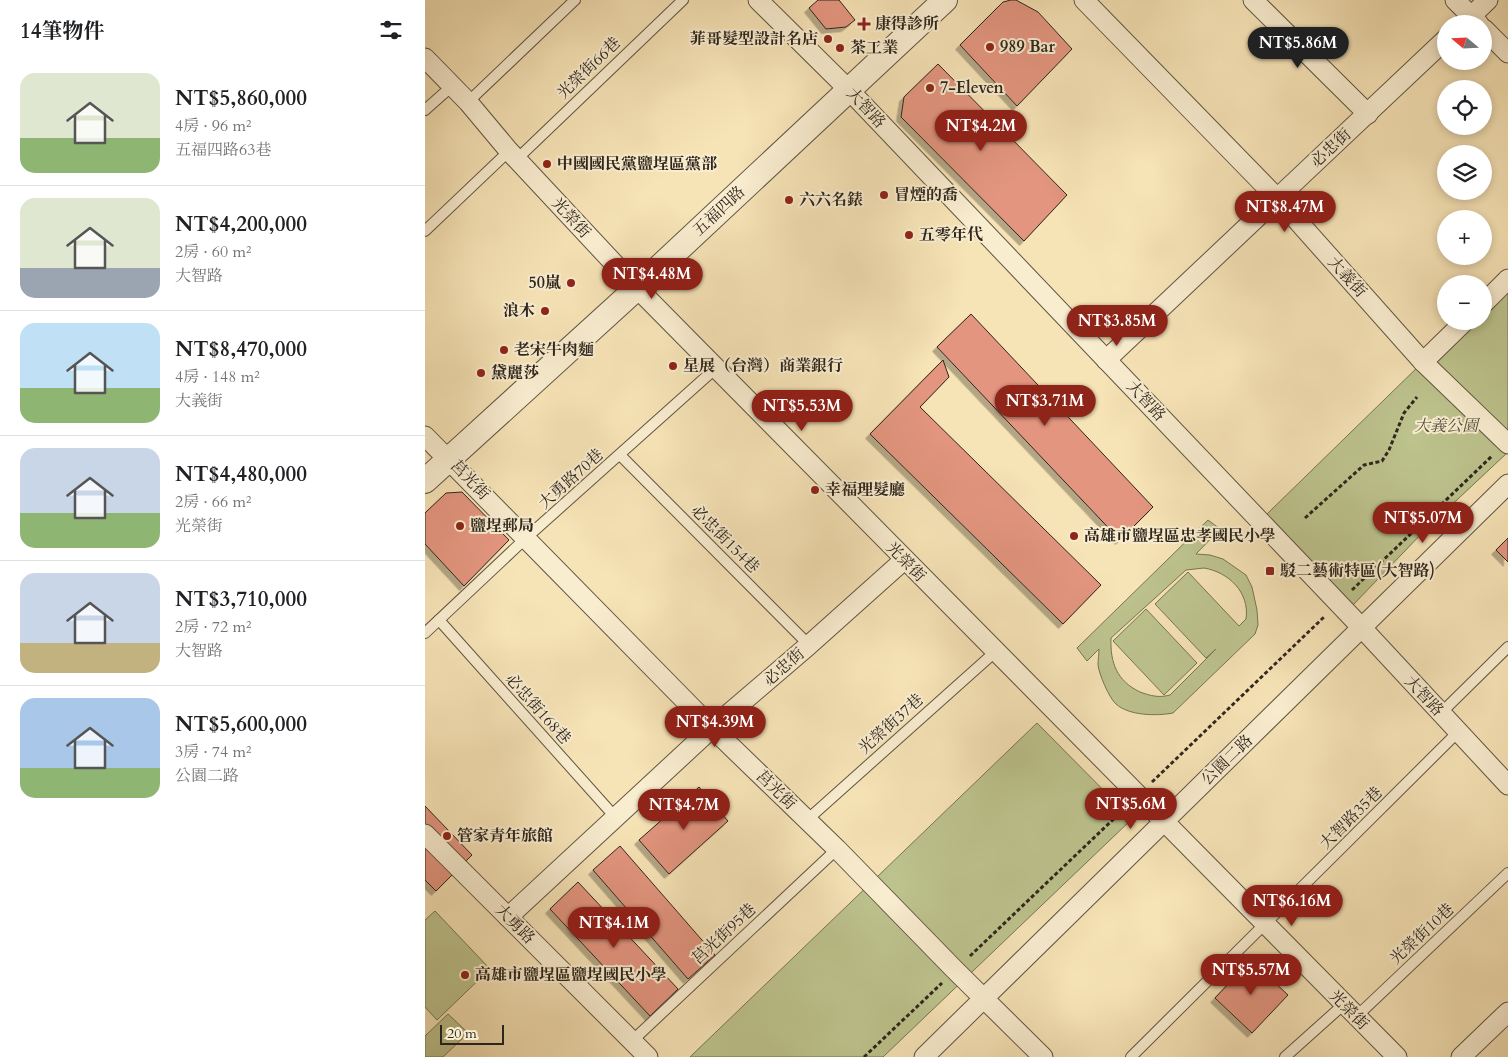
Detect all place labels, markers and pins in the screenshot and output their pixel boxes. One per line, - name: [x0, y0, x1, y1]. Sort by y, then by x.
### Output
- place label: 康得診所: [875, 13, 939, 35]
- marker: 康得診所: [857, 17, 871, 31]
- pin: NT$5.86M: [1246, 27, 1350, 69]
- place label: 菲哥髮型設計名店: [690, 28, 818, 50]
- marker: 菲哥髮型設計名店: [822, 33, 834, 45]
- place label: 989 Bar: [1000, 36, 1055, 58]
- place label: 茶工業: [850, 37, 898, 59]
- marker: 989 Bar: [984, 41, 996, 53]
- marker: 茶工業: [834, 42, 846, 54]
- place label: 7-Eleven: [940, 77, 1004, 99]
- marker: 7-Eleven: [924, 82, 936, 94]
- pin: NT$4.2M: [935, 110, 1027, 152]
- place label: 中國國民黨鹽埕區黨部: [557, 153, 718, 175]
- marker: 中國國民黨鹽埕區黨部: [541, 158, 553, 170]
- place label: 冒煙的喬: [894, 184, 958, 206]
- place label: 六六名錶: [799, 189, 863, 211]
- marker: 冒煙的喬: [878, 189, 890, 201]
- pin: NT$8.47M: [1233, 190, 1337, 233]
- marker: 六六名錶: [783, 194, 795, 206]
- place label: 五零年代: [919, 224, 983, 246]
- marker: 五零年代: [903, 229, 915, 241]
- pin: NT$4.48M: [600, 258, 704, 300]
- place label: 50嵐: [529, 272, 561, 294]
- marker: 50嵐: [565, 277, 577, 289]
- place label: 浪木: [503, 300, 535, 322]
- pin: NT$3.85M: [1065, 304, 1169, 347]
- marker: 浪木: [539, 305, 551, 317]
- place label: 老宋牛肉麵: [514, 339, 594, 361]
- marker: 老宋牛肉麵: [498, 344, 510, 356]
- place label: 星展（台灣）商業銀行: [683, 355, 843, 377]
- marker: 星展（台灣）商業銀行: [667, 360, 679, 372]
- place label: 黛麗莎: [491, 362, 539, 384]
- marker: 黛麗莎: [475, 367, 487, 379]
- pin: NT$3.71M: [993, 384, 1097, 427]
- pin: NT$5.53M: [750, 390, 854, 432]
- place label: 幸福理髮廳: [825, 479, 905, 501]
- marker: 幸福理髮廳: [809, 484, 821, 496]
- pin: NT$5.07M: [1371, 502, 1475, 544]
- place label: 鹽埕郵局: [470, 515, 534, 537]
- marker: 鹽埕郵局: [454, 520, 466, 532]
- place label: 高雄市鹽埕區忠孝國民小學: [1084, 525, 1276, 547]
- marker: 高雄市鹽埕區忠孝國民小學: [1068, 530, 1080, 542]
- place label: 駁二藝術特區(大智路): [1280, 560, 1435, 582]
- marker: 駁二藝術特區(大智路): [1264, 565, 1276, 577]
- pin: NT$4.39M: [663, 706, 767, 748]
- pin: NT$4.7M: [638, 788, 730, 831]
- pin: NT$5.6M: [1085, 788, 1177, 830]
- place label: 管家青年旅館: [457, 825, 553, 847]
- marker: 管家青年旅館: [441, 830, 453, 842]
- pin: NT$6.16M: [1240, 884, 1344, 927]
- pin: NT$4.1M: [568, 906, 660, 949]
- pin: NT$5.57M: [1199, 954, 1303, 996]
- place label: 高雄市鹽埕區鹽埕國民小學: [475, 964, 667, 986]
- marker: 高雄市鹽埕區鹽埕國民小學: [459, 969, 471, 981]

